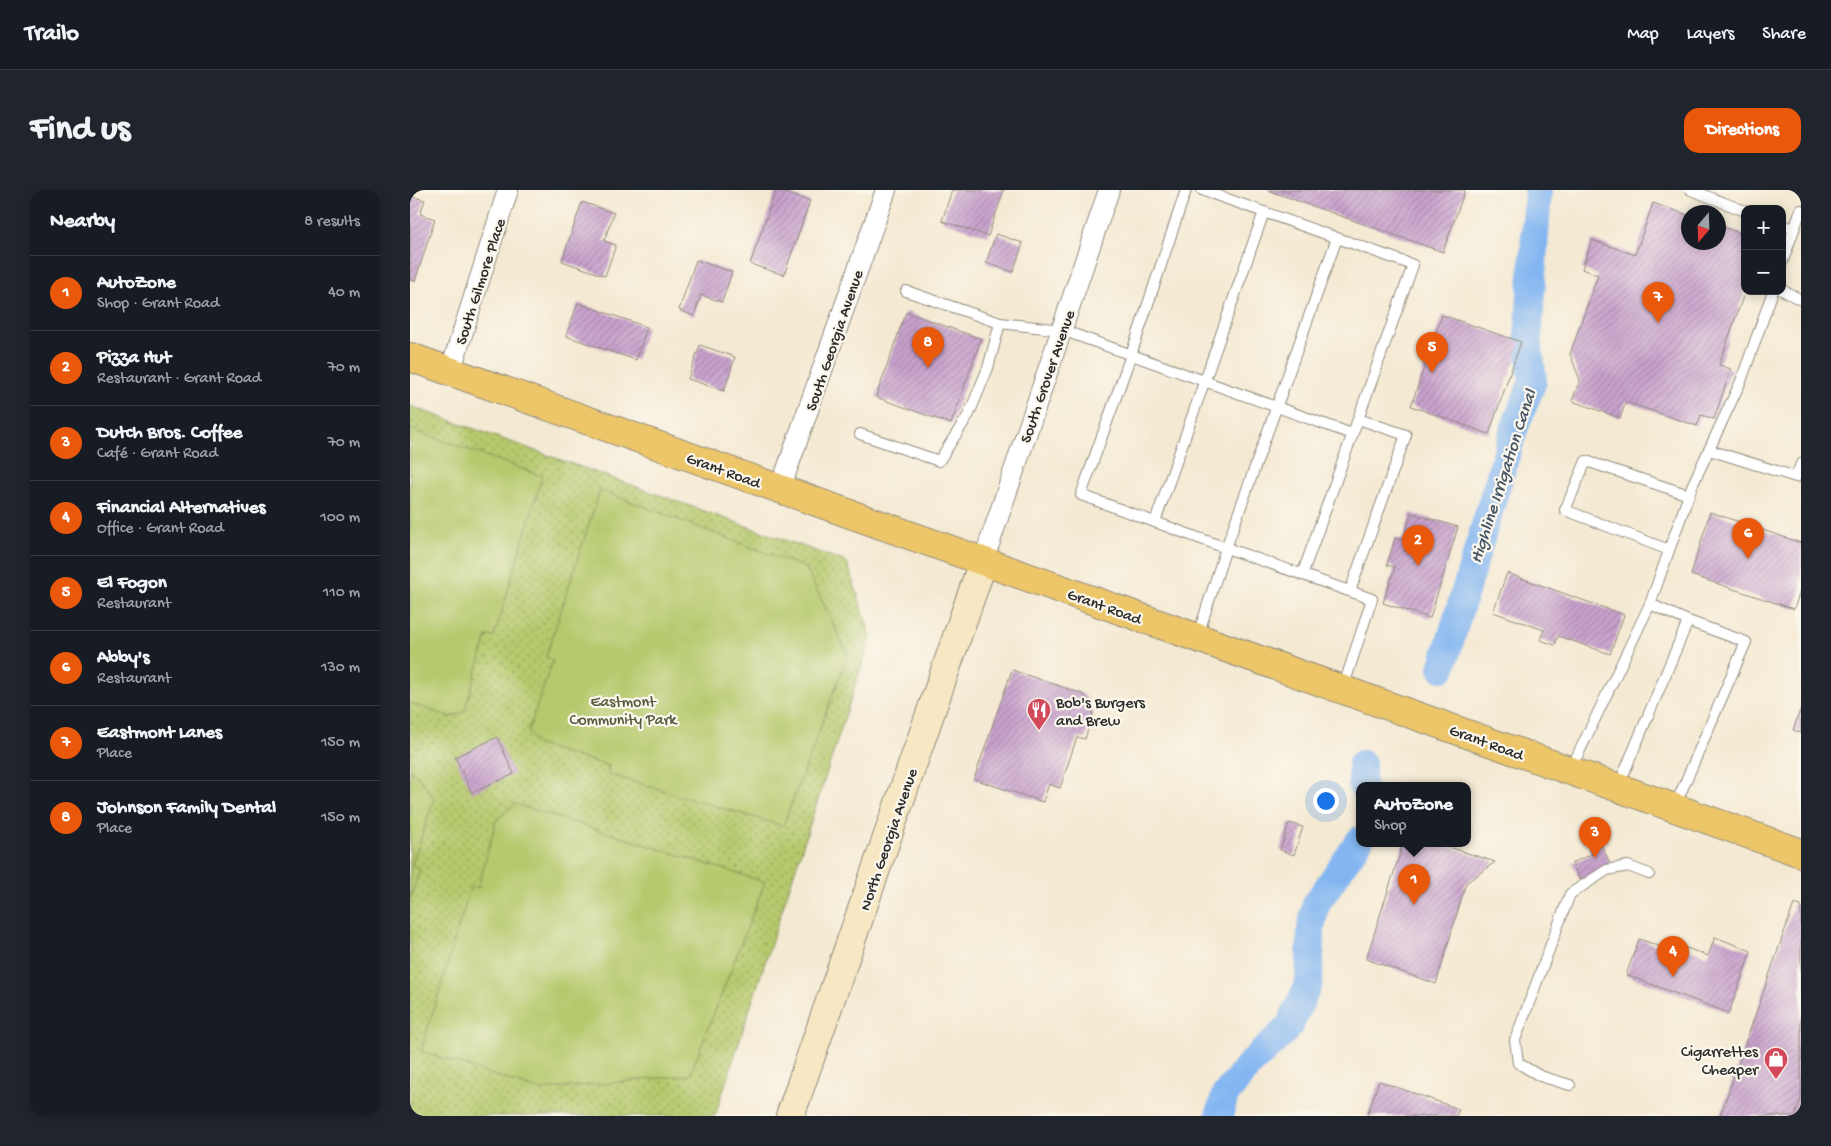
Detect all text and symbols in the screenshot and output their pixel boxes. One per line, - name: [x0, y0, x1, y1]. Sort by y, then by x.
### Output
- text: Trailo: [25, 20, 79, 49]
- text: Map: [1627, 24, 1659, 45]
- text: Layers: [1687, 24, 1734, 45]
- text: Share: [1762, 24, 1806, 45]
- button: Directions: [1684, 108, 1801, 153]
- text: Find us: [30, 110, 130, 151]
- north arrow: [1681, 205, 1726, 250]
- map controls: [1741, 205, 1786, 295]
- button: +: [1741, 205, 1786, 250]
- text: Nearby: [50, 210, 115, 235]
- text: 8 results: [304, 213, 360, 232]
- street label: South Gilmore Place: [453, 216, 512, 348]
- button: −: [1741, 250, 1786, 295]
- street label: South Georgia Avenue: [803, 267, 870, 414]
- text: AutoZone: [97, 272, 176, 295]
- pin: 7: [1642, 282, 1674, 323]
- text: 1: [63, 284, 69, 303]
- text: 40 m: [328, 284, 360, 303]
- text: Shop · Grant Road: [97, 295, 219, 314]
- street label: South Grover Avenue: [1018, 308, 1081, 446]
- pin: 8: [912, 327, 944, 368]
- pin: 5: [1416, 332, 1448, 373]
- text: Pizza Hut: [97, 347, 171, 370]
- text: 2: [62, 359, 70, 378]
- text: 70 m: [327, 359, 360, 378]
- text: Restaurant · Grant Road: [97, 370, 261, 389]
- water label: Highline Irrigation Canal: [1466, 387, 1543, 566]
- text: Dutch Bros. Coffee: [97, 422, 242, 445]
- text: 3: [62, 434, 70, 453]
- text: 70 m: [327, 434, 360, 453]
- text: Café · Grant Road: [97, 445, 218, 464]
- street label: Grant Road: [683, 450, 764, 495]
- text: Financial Alternatives: [97, 497, 266, 520]
- text: 4: [62, 509, 70, 528]
- text: 100 m: [320, 509, 360, 528]
- pin: 6: [1732, 518, 1764, 559]
- text: Office · Grant Road: [97, 520, 224, 539]
- pin: 2: [1402, 525, 1434, 566]
- text: El Fogon: [97, 572, 167, 595]
- text: 5: [62, 584, 70, 603]
- text: 110 m: [323, 584, 360, 603]
- street label: Grant Road: [1064, 586, 1145, 631]
- text: Restaurant: [97, 595, 171, 614]
- text: Abby's: [97, 647, 149, 670]
- text: 6: [62, 659, 70, 678]
- text: 130 m: [321, 659, 360, 678]
- text: Restaurant: [97, 670, 171, 689]
- park label: Eastmont Community Park: [570, 694, 678, 731]
- place label: Bob's Burgers and Brew: [1055, 695, 1146, 732]
- restaurant icon: Bob's Burgers and Brew: [1026, 697, 1052, 731]
- text: Eastmont Lanes: [97, 722, 222, 745]
- street label: Grant Road: [1446, 722, 1527, 767]
- text: 7: [62, 734, 70, 753]
- text: 150 m: [321, 734, 360, 753]
- text: Place: [97, 745, 132, 764]
- street label: North Georgia Avenue: [857, 766, 924, 914]
- popup: [1356, 782, 1471, 847]
- your location: [1313, 788, 1339, 814]
- text: AutoZone: [1374, 794, 1453, 817]
- text: Johnson Family Dental: [97, 797, 276, 820]
- text: 8: [62, 809, 70, 828]
- text: 150 m: [321, 809, 360, 828]
- text: Shop: [1374, 817, 1406, 836]
- pin: 3: [1579, 817, 1611, 858]
- text: Place: [97, 820, 132, 839]
- pin: 1: [1398, 864, 1430, 905]
- pin: 4: [1657, 936, 1689, 977]
- place label: Cigarrettes Cheaper: [1681, 1044, 1759, 1081]
- shop icon: Cigarrettes Cheaper: [1763, 1046, 1789, 1080]

